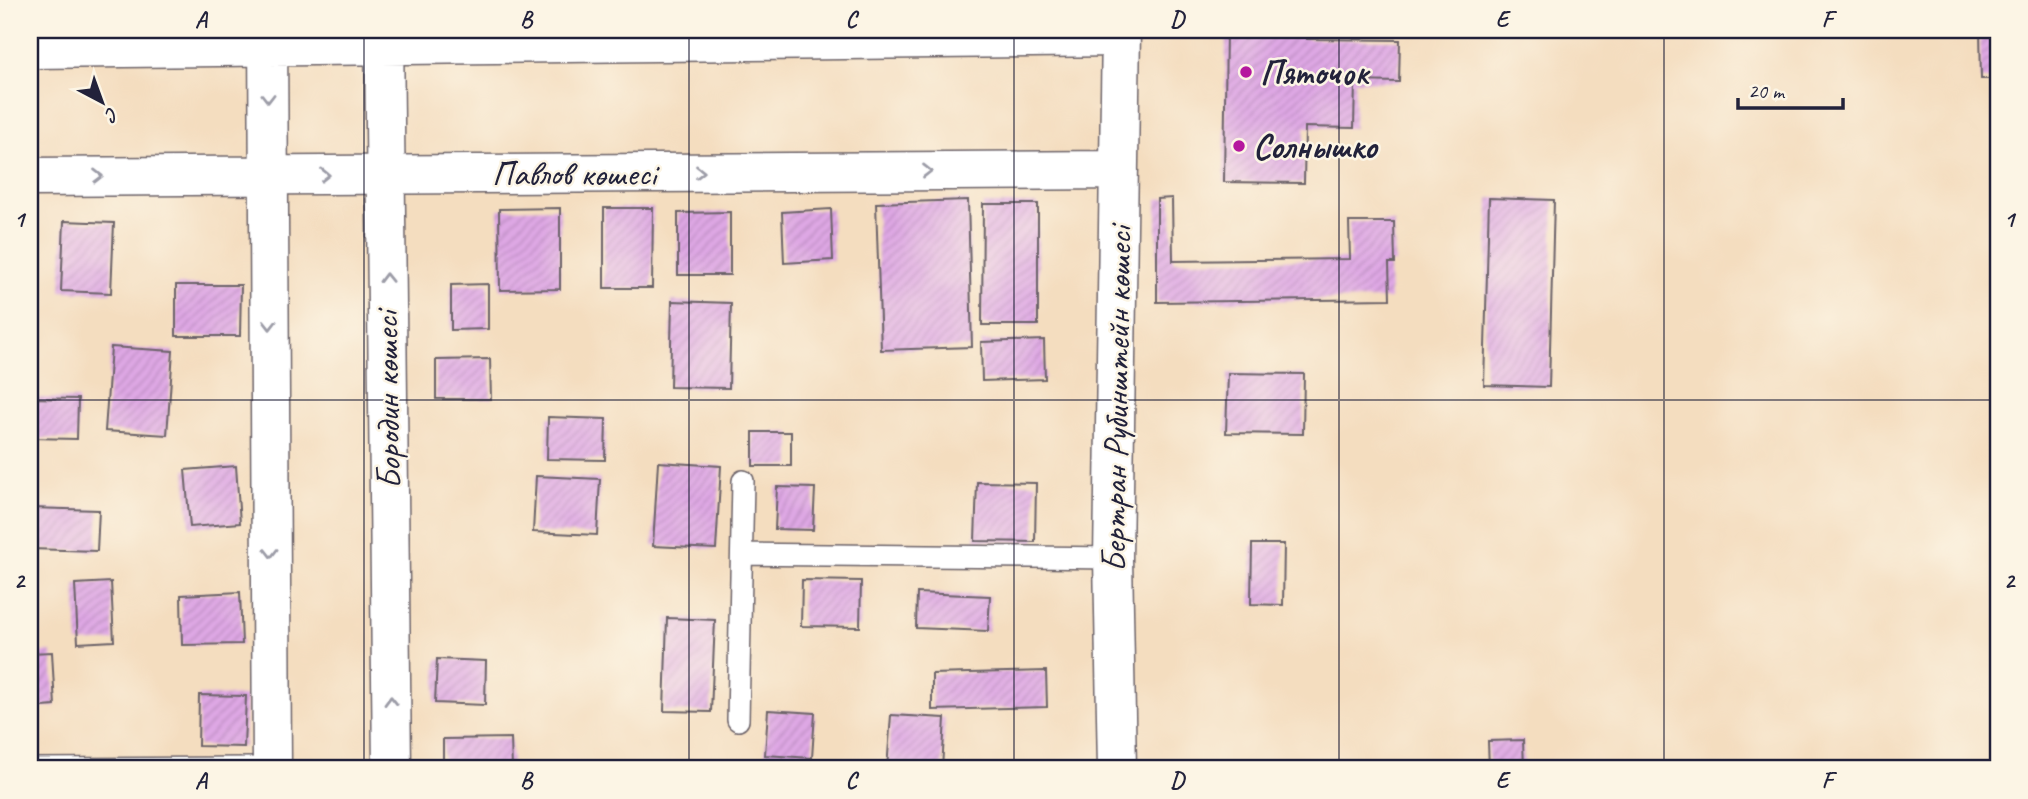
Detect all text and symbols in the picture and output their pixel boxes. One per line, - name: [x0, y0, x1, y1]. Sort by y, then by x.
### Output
- text: A: [195, 5, 209, 34]
- text: B: [520, 5, 534, 34]
- text: C: [846, 5, 860, 34]
- text: D: [1170, 5, 1186, 34]
- text: E: [1496, 5, 1512, 34]
- text: F: [1822, 5, 1838, 34]
- place label: Пяточок: [1260, 50, 1371, 95]
- marker: Пяточок: [1238, 64, 1254, 80]
- north arrow: [66, 66, 136, 136]
- scale bar: [1738, 66, 1842, 110]
- text: 20 m: [1748, 78, 1786, 104]
- one-way arrow: [260, 93, 276, 104]
- text: С: [99, 102, 124, 128]
- place label: Солнышко: [1253, 124, 1379, 169]
- marker: Солнышко: [1231, 138, 1247, 154]
- street label: Павлов көшесі: [492, 151, 661, 196]
- one-way arrow: [923, 163, 933, 179]
- one-way arrow: [695, 164, 706, 180]
- one-way arrow: [321, 167, 331, 183]
- one-way arrow: [93, 168, 104, 184]
- text: 1: [14, 205, 27, 234]
- text: 1: [2004, 205, 2017, 234]
- street label: Бертран Рубинштейн көшесі: [1091, 221, 1142, 572]
- one-way arrow: [378, 272, 394, 282]
- street label: Бородин көшесі: [363, 306, 412, 490]
- one-way arrow: [262, 321, 278, 331]
- one-way arrow: [263, 548, 279, 559]
- text: 2: [14, 566, 27, 595]
- text: 2: [2004, 566, 2017, 595]
- one-way arrow: [383, 695, 399, 706]
- text: A: [195, 766, 209, 795]
- text: B: [520, 766, 534, 795]
- text: C: [846, 766, 860, 795]
- text: D: [1170, 766, 1186, 795]
- text: E: [1496, 766, 1512, 795]
- text: F: [1822, 766, 1838, 795]

